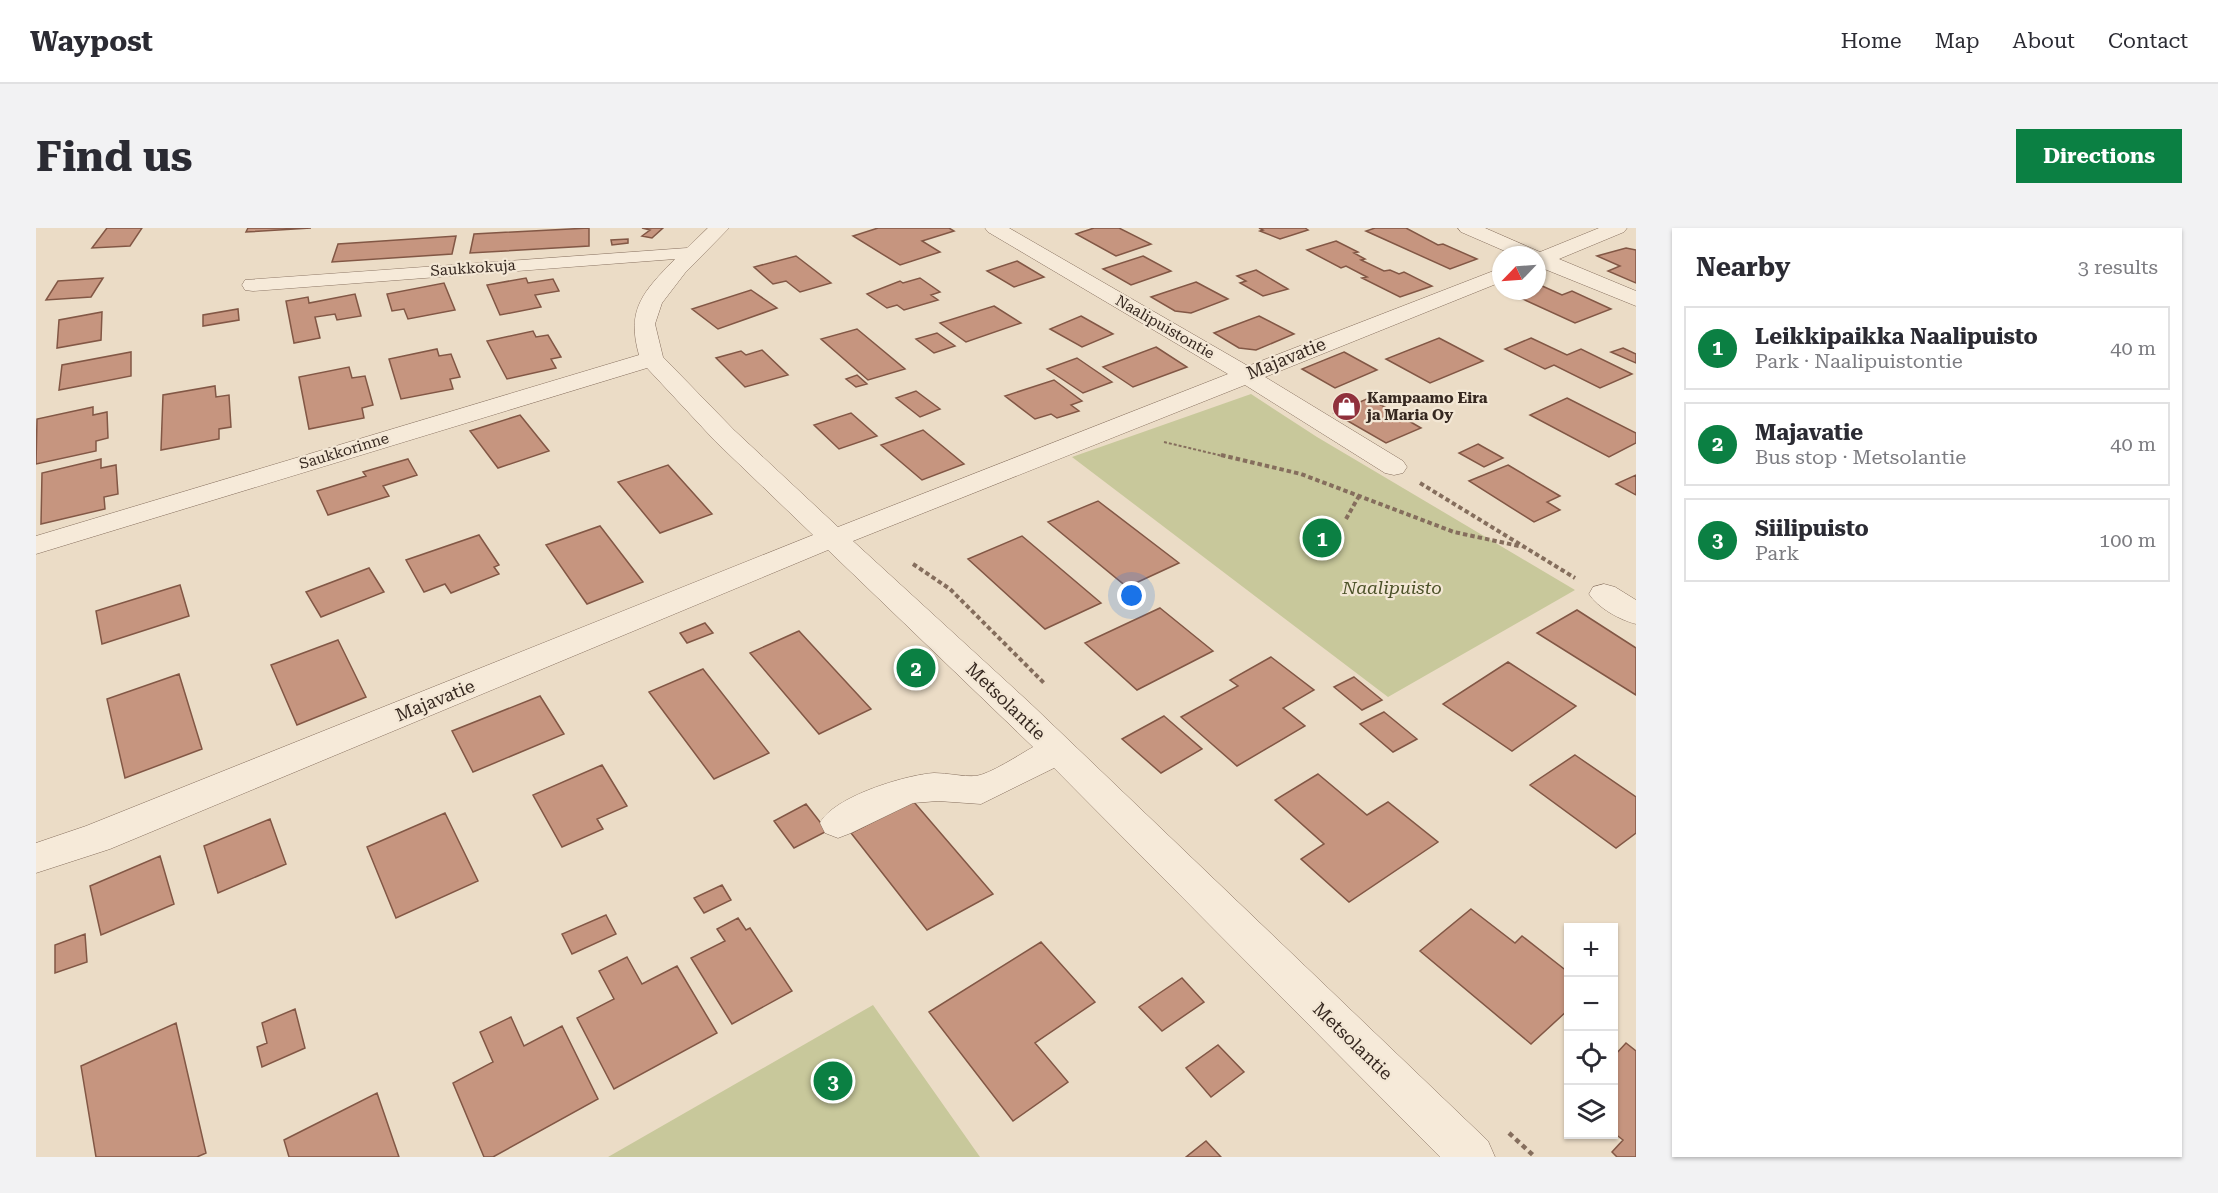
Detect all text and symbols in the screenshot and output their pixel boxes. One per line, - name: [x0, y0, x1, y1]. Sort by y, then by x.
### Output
- text: Waypost: [30, 25, 153, 58]
- text: Home: [1841, 29, 1902, 53]
- text: Map: [1935, 29, 1980, 53]
- text: About: [2013, 29, 2075, 53]
- text: Contact: [2108, 29, 2188, 53]
- button: Directions: [2016, 129, 2182, 183]
- text: Find us: [36, 132, 193, 181]
- north arrow: [1492, 246, 1546, 300]
- text: Nearby: [1696, 252, 1790, 282]
- text: 3 results: [2078, 255, 2158, 279]
- street label: Saukkokuja: [430, 256, 516, 280]
- street label: Naalipuistontie: [1112, 291, 1218, 363]
- text: Leikkipaikka Naalipuisto: [1755, 324, 2038, 349]
- street label: Majavatie: [1243, 333, 1329, 383]
- text: 1: [1712, 336, 1723, 360]
- text: 40 m: [2110, 336, 2156, 360]
- text: Park · Naalipuistontie: [1755, 349, 1963, 373]
- place label: Kampaamo Eira ja Maria Oy: [1365, 389, 1488, 424]
- shop icon: Kampaamo Eira ja Maria Oy: [1330, 391, 1362, 423]
- text: Majavatie: [1755, 420, 1863, 445]
- street label: Saukkorinne: [297, 429, 391, 473]
- text: 2: [1712, 432, 1723, 456]
- text: 40 m: [2110, 432, 2156, 456]
- text: Bus stop · Metsolantie: [1755, 445, 1966, 469]
- pin: 1: [1302, 516, 1342, 560]
- text: Siilipuisto: [1755, 516, 1869, 541]
- text: 3: [1712, 528, 1723, 552]
- text: 100 m: [2099, 528, 2156, 552]
- text: Park: [1755, 541, 1799, 565]
- park label: Naalipuisto: [1341, 577, 1442, 598]
- your location: [1117, 581, 1146, 610]
- pin: 2: [896, 646, 936, 690]
- street label: Metsolantie: [962, 658, 1050, 744]
- street label: Majavatie: [392, 675, 478, 725]
- map controls: [1564, 923, 1618, 1139]
- button: +: [1564, 923, 1618, 977]
- button: −: [1564, 977, 1618, 1031]
- street label: Metsolantie: [1309, 998, 1397, 1084]
- button: locate: [1564, 1031, 1618, 1085]
- pin: 3: [814, 1058, 852, 1104]
- button: layers: [1564, 1085, 1618, 1139]

